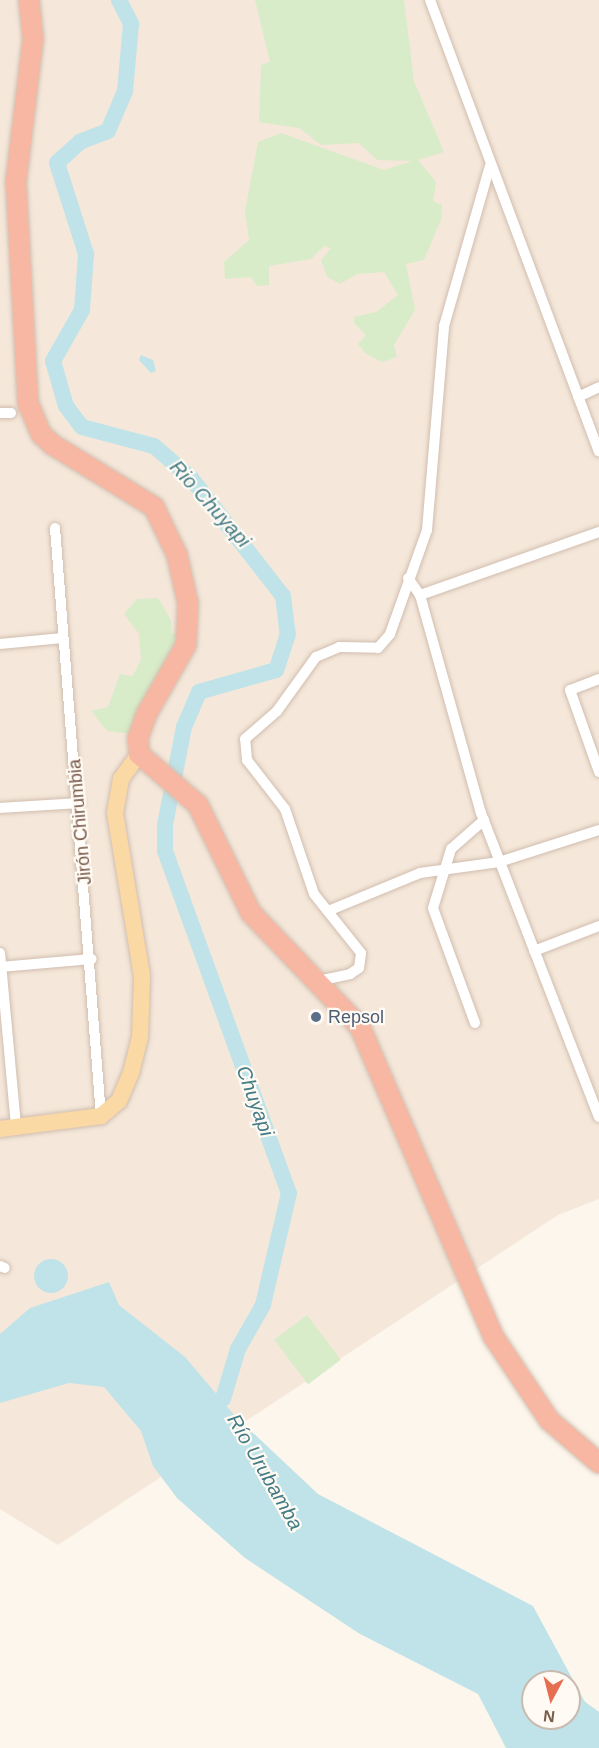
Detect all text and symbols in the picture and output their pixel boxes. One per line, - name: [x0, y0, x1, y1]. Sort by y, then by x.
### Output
- water label: Rio Chuyapi: [165, 455, 255, 553]
- street label: Jirón Chirumbia: [64, 758, 96, 886]
- place label: Repsol: [328, 1006, 384, 1028]
- marker: Repsol: [309, 1010, 323, 1024]
- water label: Chuyapi: [231, 1062, 279, 1140]
- water label: Río Urubamba: [222, 1410, 308, 1534]
- north arrow: [521, 1670, 581, 1730]
- text: N: [542, 1707, 556, 1726]

